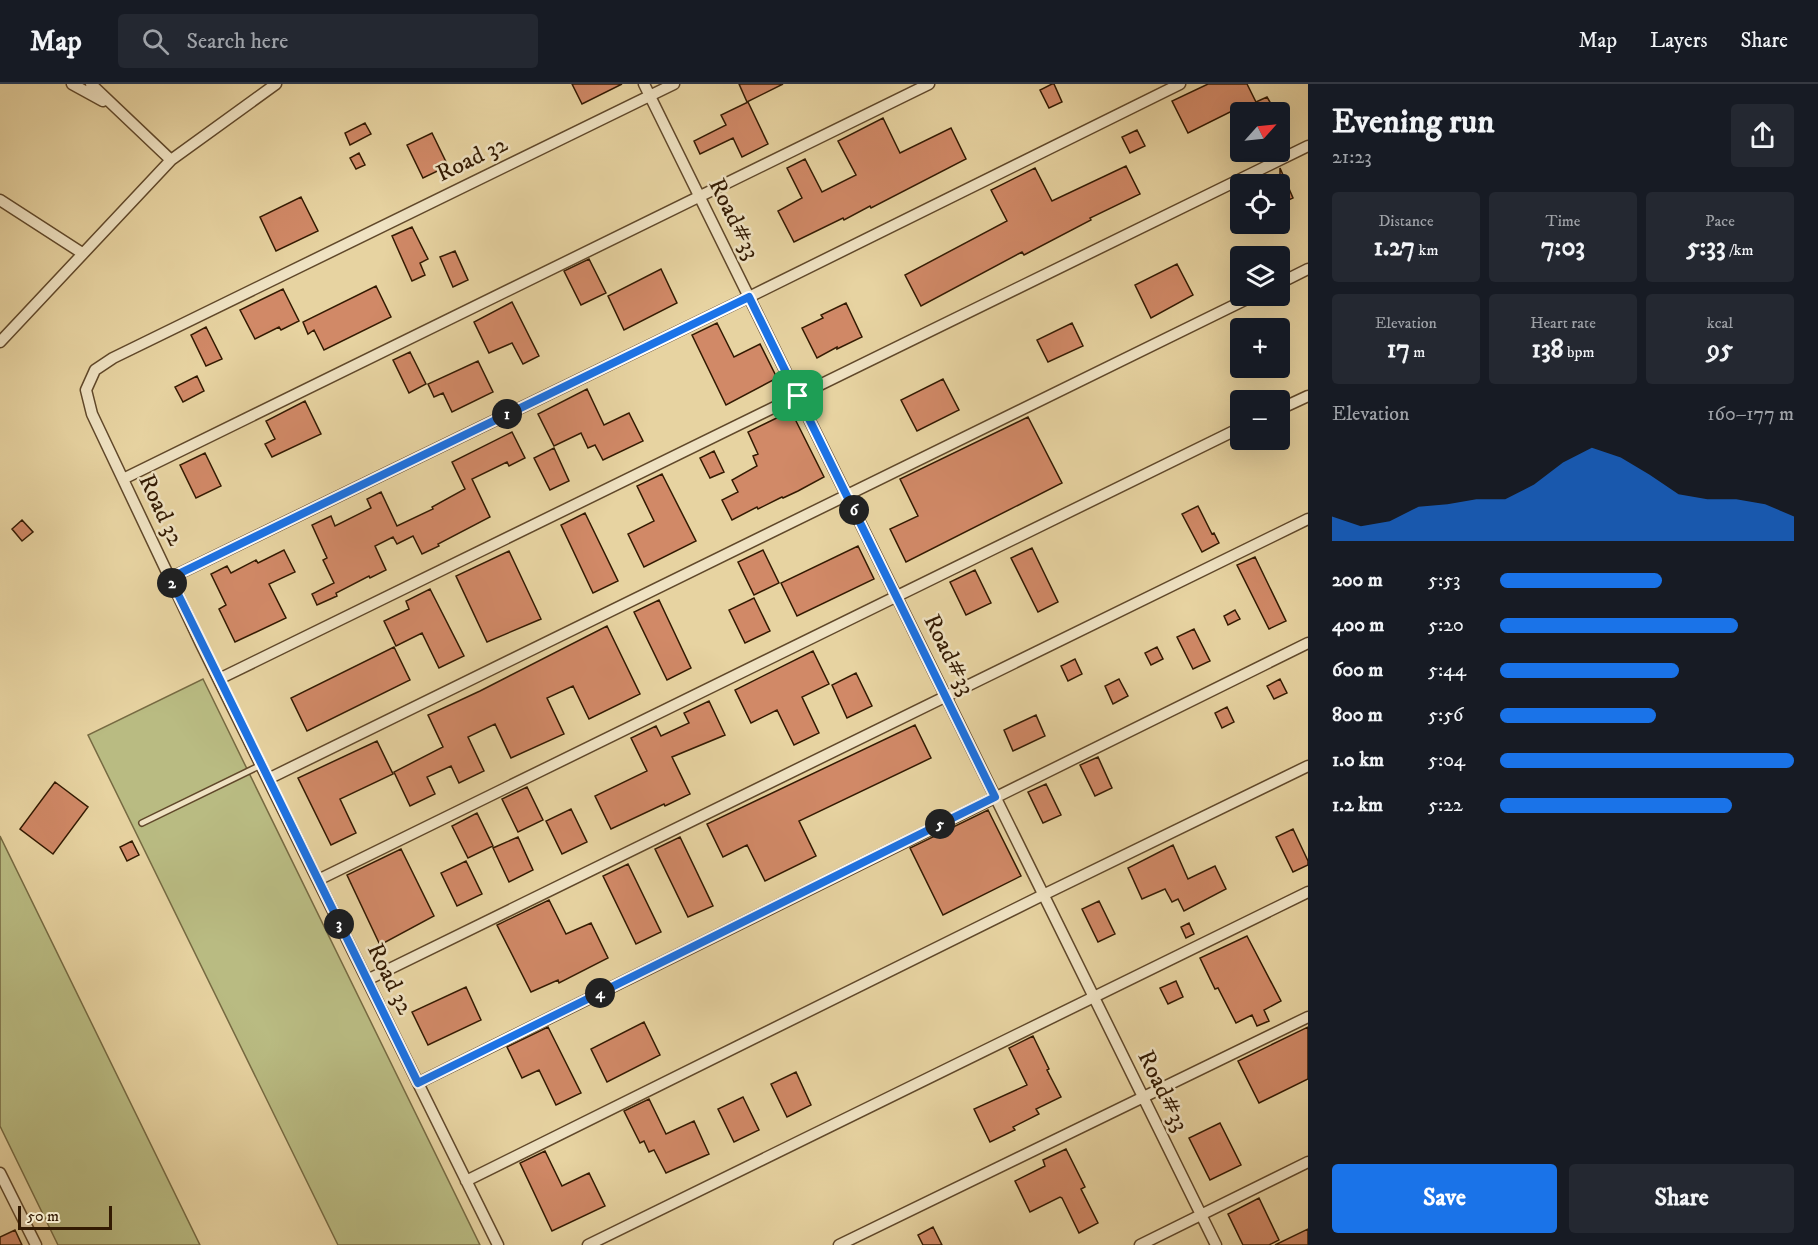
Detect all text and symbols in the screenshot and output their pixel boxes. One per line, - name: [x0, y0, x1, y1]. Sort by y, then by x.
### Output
- search box: [118, 14, 538, 68]
- text: Map: [30, 24, 82, 59]
- icon: search: [139, 25, 172, 58]
- text: Search here: [187, 28, 288, 55]
- text: Map: [1578, 28, 1617, 54]
- text: Layers: [1650, 28, 1708, 54]
- text: Share: [1741, 28, 1788, 54]
- north arrow: [1230, 102, 1290, 162]
- map controls: [1230, 102, 1290, 450]
- text: Evening run: [1332, 102, 1494, 143]
- button: share: [1731, 104, 1794, 167]
- street label: Road 32: [431, 129, 513, 189]
- text: 21:23: [1332, 145, 1372, 170]
- street label: Road#33: [701, 173, 767, 265]
- button: locate: [1230, 174, 1290, 234]
- text: Distance: [1378, 211, 1434, 231]
- text: Time: [1546, 211, 1580, 231]
- text: Pace: [1705, 211, 1735, 231]
- text: 1.27: [1374, 231, 1415, 264]
- text: 7:03: [1541, 231, 1585, 264]
- text: 5:33: [1687, 231, 1726, 264]
- text: km: [1415, 240, 1438, 260]
- text: /km: [1726, 240, 1753, 260]
- button: layers: [1230, 246, 1290, 306]
- text: Elevation: [1375, 313, 1437, 333]
- text: Heart rate: [1530, 313, 1596, 333]
- text: kcal: [1707, 313, 1733, 333]
- button: +: [1230, 318, 1290, 378]
- text: 17: [1387, 333, 1410, 366]
- text: 138: [1531, 333, 1564, 366]
- text: 95: [1707, 333, 1733, 366]
- text: m: [1410, 342, 1425, 362]
- text: bpm: [1564, 342, 1595, 362]
- pin: [772, 370, 823, 421]
- icon: arrive: [781, 379, 814, 412]
- button: −: [1230, 390, 1290, 450]
- pin: 1: [492, 399, 522, 429]
- text: Elevation: [1332, 402, 1409, 427]
- text: 160–177 m: [1707, 402, 1794, 427]
- text: 1: [504, 404, 510, 424]
- street label: Road 32: [131, 469, 191, 551]
- pin: 6: [839, 495, 869, 525]
- text: 6: [850, 500, 858, 520]
- pin: 2: [157, 568, 187, 598]
- text: 200 m: [1332, 568, 1383, 593]
- text: 5:53: [1428, 568, 1461, 593]
- text: 2: [168, 573, 176, 593]
- street label: Road#33: [916, 609, 982, 701]
- text: 400 m: [1332, 613, 1384, 638]
- text: 5:20: [1428, 613, 1464, 638]
- text: 600 m: [1332, 658, 1383, 683]
- text: 5:44: [1428, 658, 1466, 683]
- text: 800 m: [1332, 703, 1383, 728]
- text: 5:56: [1428, 703, 1464, 728]
- text: 1.0 km: [1332, 748, 1384, 773]
- text: 5:04: [1428, 748, 1465, 773]
- text: 1.2 km: [1332, 793, 1383, 818]
- text: 5:22: [1428, 793, 1463, 818]
- pin: 5: [925, 809, 955, 839]
- text: 5: [936, 814, 944, 834]
- pin: 3: [324, 909, 354, 939]
- text: 3: [336, 914, 342, 934]
- street label: Road 32: [360, 938, 420, 1020]
- pin: 4: [585, 978, 615, 1008]
- text: 4: [595, 983, 605, 1003]
- street label: Road#33: [1130, 1045, 1196, 1137]
- button: Save: [1332, 1164, 1557, 1233]
- button: Share: [1569, 1164, 1794, 1233]
- scale bar: [18, 1203, 112, 1230]
- text: 50 m: [27, 1206, 59, 1226]

